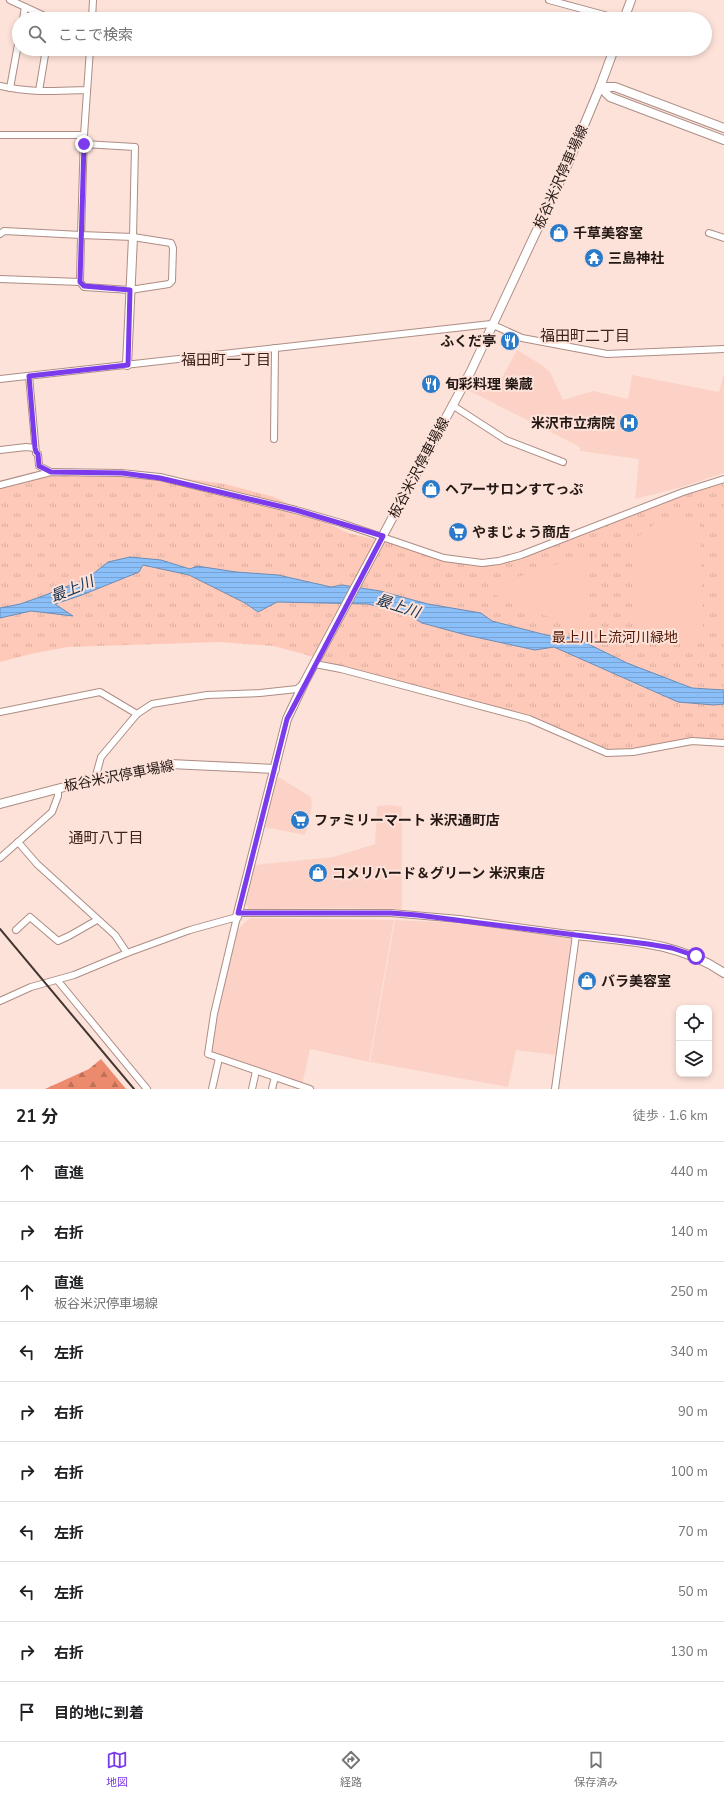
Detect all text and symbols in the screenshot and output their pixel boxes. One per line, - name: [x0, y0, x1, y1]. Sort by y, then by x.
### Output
- search box: [12, 12, 712, 56]
- icon: search: [26, 23, 48, 45]
- text: ここで検索: [58, 25, 133, 45]
- street label: 板谷米沢停車場線: [530, 122, 592, 232]
- route end: [75, 135, 93, 153]
- shop icon: 千草美容室: [548, 222, 570, 244]
- place label: 千草美容室: [573, 224, 643, 243]
- temple icon: 三島神社: [583, 247, 605, 269]
- place label: 三島神社: [608, 249, 664, 268]
- district label: 福田町二丁目: [540, 326, 630, 346]
- restaurant icon: ふくだ亭: [499, 330, 521, 352]
- place label: ふくだ亭: [440, 332, 496, 351]
- district label: 福田町一丁目: [181, 350, 271, 370]
- restaurant icon: 旬彩料理 樂蔵: [420, 373, 442, 395]
- place label: 旬彩料理 樂蔵: [445, 375, 533, 394]
- hospital icon: 米沢市立病院: [618, 412, 640, 434]
- street label: 板谷米沢停車場線: [384, 414, 454, 522]
- place label: 米沢市立病院: [531, 414, 615, 433]
- shop icon: ヘアーサロンすてっぷ: [420, 478, 442, 500]
- place label: ヘアーサロンすてっぷ: [445, 480, 583, 499]
- supermarket icon: やまじょう商店: [447, 521, 469, 543]
- place label: やまじょう商店: [472, 523, 570, 542]
- water label: 最上川: [47, 571, 98, 607]
- water label: 最上川: [374, 590, 424, 623]
- park label: 最上川上流河川緑地: [552, 628, 678, 647]
- street label: 板谷米沢停車場線: [62, 756, 176, 796]
- supermarket icon: ファミリーマート 米沢通町店: [289, 809, 311, 831]
- place label: ファミリーマート 米沢通町店: [314, 811, 500, 830]
- district label: 通町八丁目: [68, 828, 144, 848]
- shop icon: コメリハード＆グリーン 米沢東店: [307, 862, 329, 884]
- place label: コメリハード＆グリーン 米沢東店: [332, 864, 545, 883]
- route start: [687, 947, 705, 965]
- shop icon: バラ美容室: [576, 970, 598, 992]
- place label: バラ美容室: [601, 972, 671, 991]
- map controls: [676, 1005, 712, 1077]
- button: locate: [676, 1005, 712, 1041]
- button: layers: [676, 1041, 712, 1077]
- text: 21 分: [16, 1105, 58, 1128]
- text: 徒歩 · 1.6 km: [633, 1107, 708, 1125]
- icon: ahead: [16, 1161, 38, 1183]
- text: 直進: [54, 1163, 84, 1183]
- text: 440 m: [670, 1163, 708, 1181]
- icon: right: [16, 1221, 38, 1243]
- text: 右折: [54, 1223, 84, 1243]
- text: 140 m: [670, 1223, 708, 1241]
- text: 直進: [54, 1273, 84, 1293]
- icon: ahead: [16, 1281, 38, 1303]
- text: 250 m: [670, 1283, 708, 1301]
- text: 板谷米沢停車場線: [54, 1295, 158, 1313]
- icon: left: [16, 1341, 38, 1363]
- text: 左折: [54, 1343, 84, 1363]
- text: 340 m: [670, 1343, 708, 1361]
- icon: right: [16, 1401, 38, 1423]
- text: 右折: [54, 1403, 84, 1423]
- text: 90 m: [678, 1403, 708, 1421]
- icon: right: [16, 1461, 38, 1483]
- text: 右折: [54, 1463, 84, 1483]
- text: 100 m: [670, 1463, 708, 1481]
- icon: left: [16, 1521, 38, 1543]
- text: 左折: [54, 1523, 84, 1543]
- text: 70 m: [678, 1523, 708, 1541]
- icon: left: [16, 1581, 38, 1603]
- text: 左折: [54, 1583, 84, 1603]
- text: 50 m: [678, 1583, 708, 1601]
- icon: right: [16, 1641, 38, 1663]
- text: 右折: [54, 1643, 84, 1663]
- text: 130 m: [670, 1643, 708, 1661]
- icon: arrive: [16, 1701, 38, 1723]
- text: 目的地に到着: [54, 1703, 144, 1723]
- tab: 地図: [106, 1749, 128, 1790]
- tab: 経路: [340, 1749, 362, 1790]
- tab: 保存済み: [574, 1749, 618, 1790]

